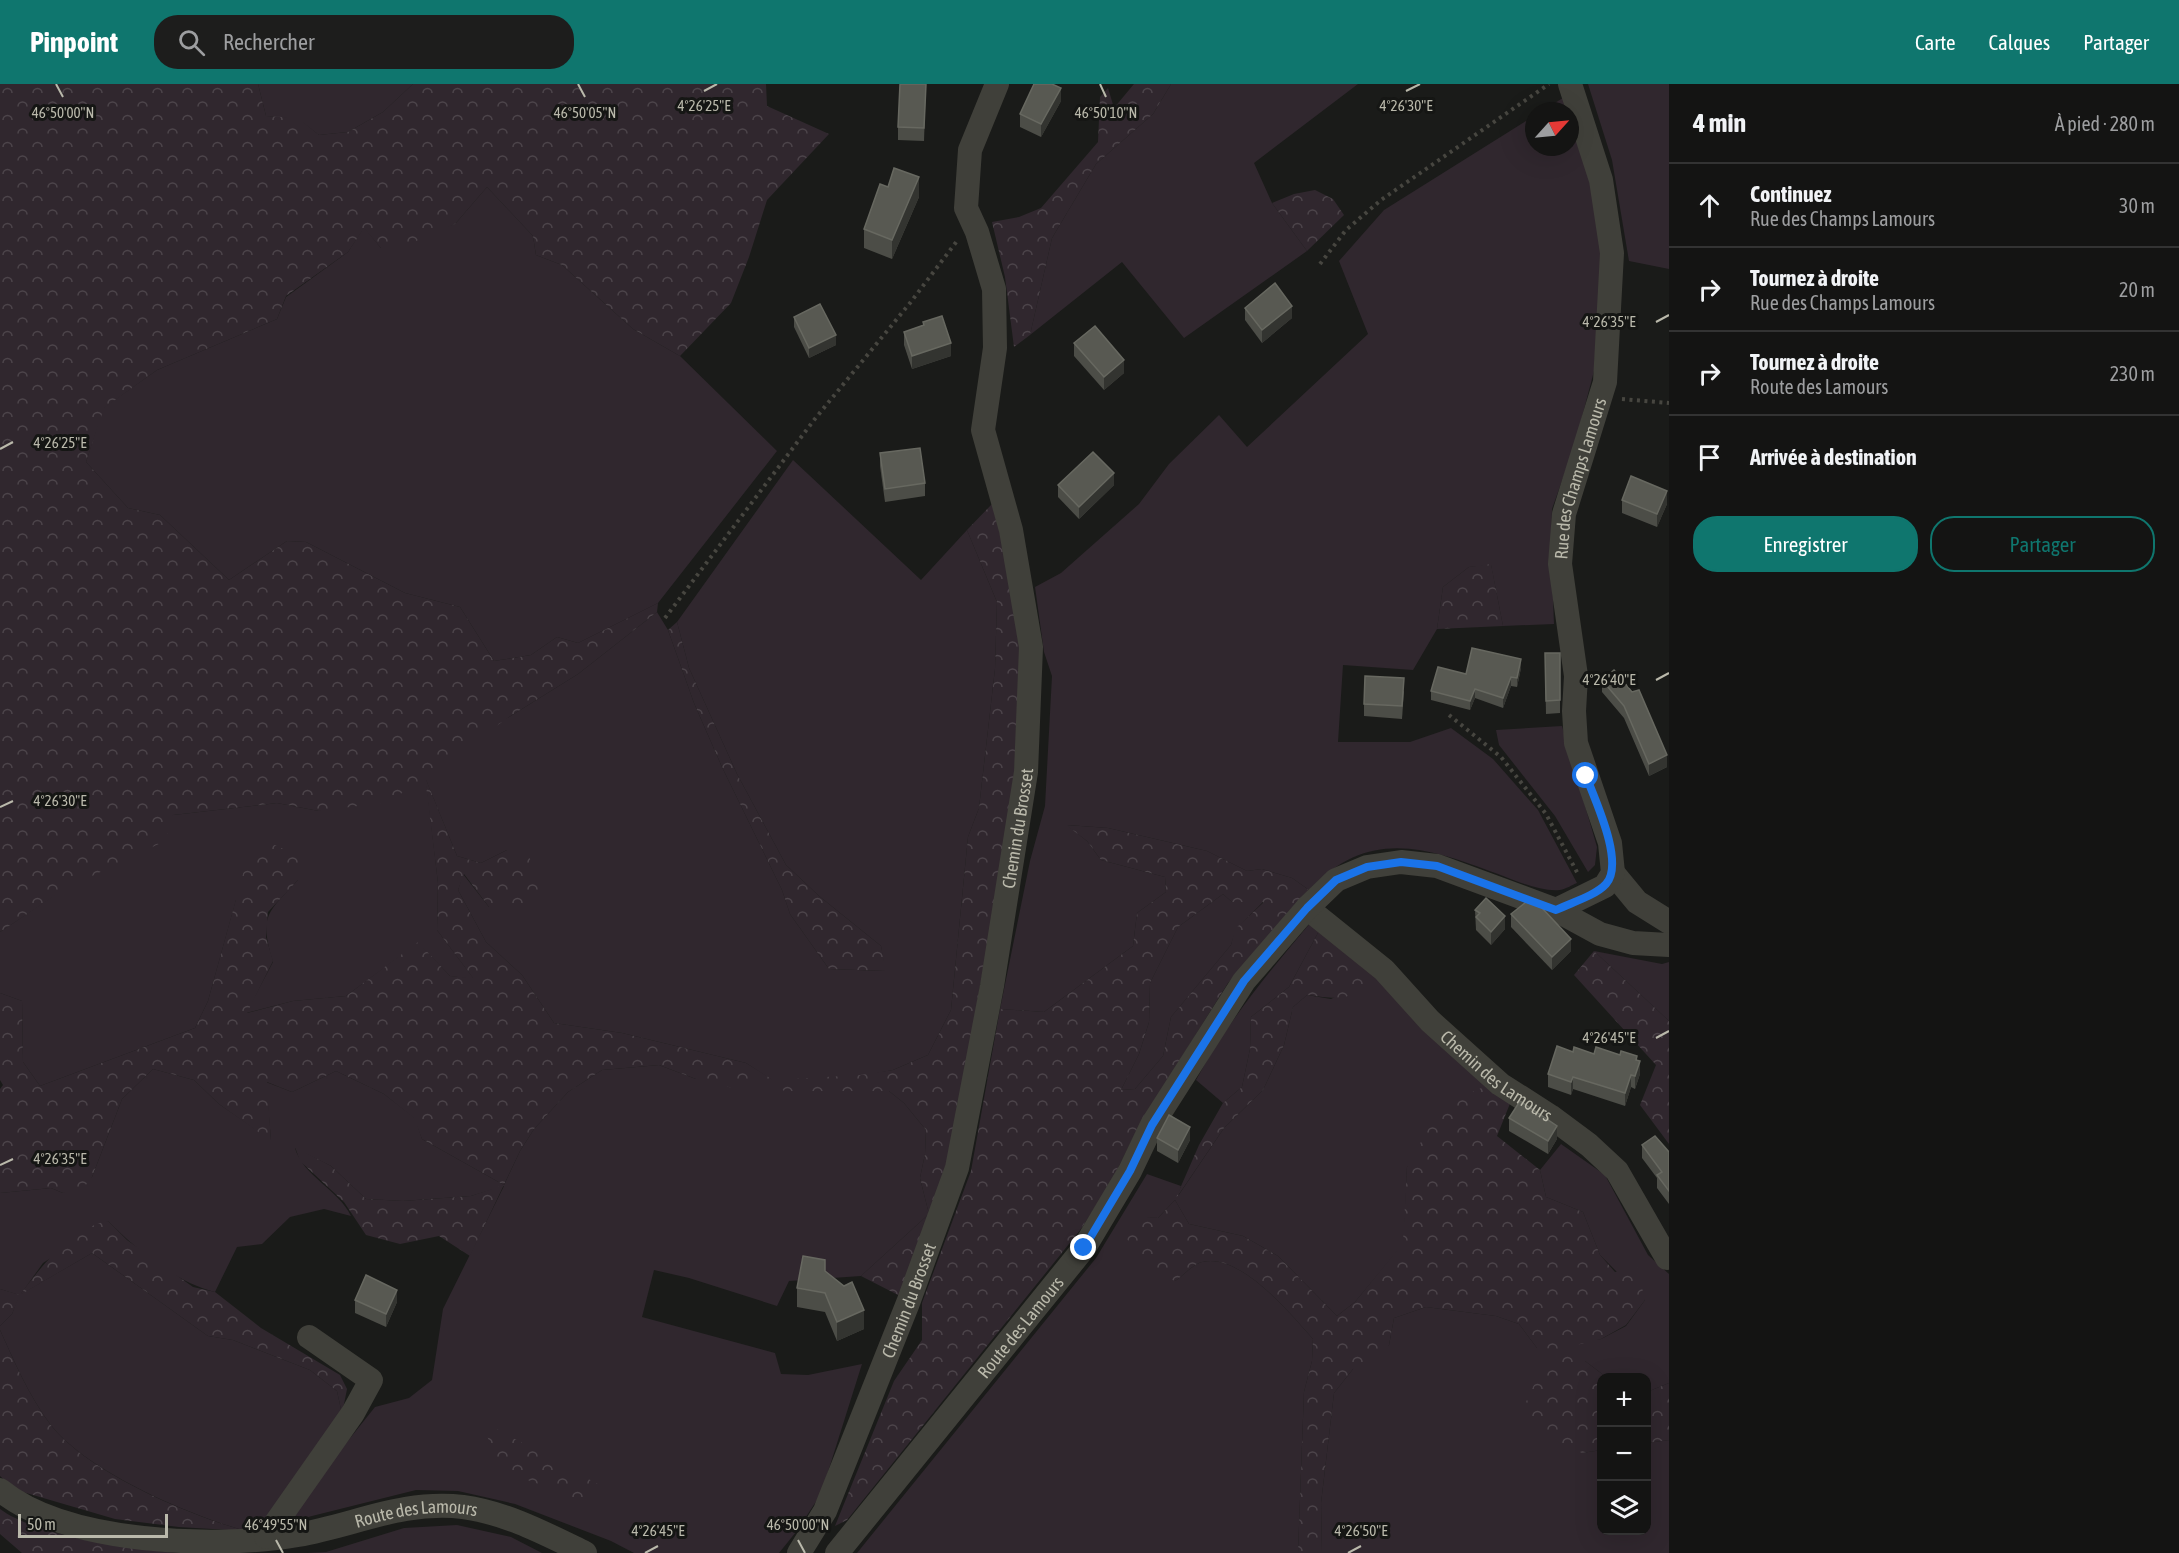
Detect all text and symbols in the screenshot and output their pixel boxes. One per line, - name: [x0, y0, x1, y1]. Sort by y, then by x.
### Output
- search box: [154, 15, 574, 69]
- text: Pinpoint: [30, 26, 118, 58]
- icon: search: [175, 26, 208, 59]
- text: Rechercher: [223, 29, 314, 55]
- text: Carte: [1915, 30, 1956, 54]
- text: Calques: [1989, 30, 2050, 54]
- text: Partager: [2083, 30, 2149, 54]
- text: 4°26'25"E: [677, 97, 731, 114]
- text: 4°26'30"E: [1379, 97, 1433, 114]
- north arrow: [1525, 102, 1579, 156]
- text: 46°50'00"N: [32, 104, 94, 121]
- text: 46°50'05"N: [554, 104, 616, 121]
- text: 46°50'10"N: [1075, 104, 1137, 121]
- text: 4 min: [1693, 108, 1746, 138]
- text: À pied · 280 m: [2055, 112, 2155, 135]
- text: Continuez: [1750, 181, 1832, 207]
- icon: ahead: [1693, 189, 1726, 222]
- text: 30 m: [2119, 194, 2155, 217]
- text: Rue des Champs Lamours: [1750, 207, 1935, 230]
- text: Tournez à droite: [1750, 265, 1879, 291]
- icon: right: [1693, 273, 1726, 306]
- text: 20 m: [2119, 278, 2155, 301]
- text: Rue des Champs Lamours: [1750, 291, 1935, 314]
- text: 4°26'35"E: [1582, 313, 1636, 330]
- text: Tournez à droite: [1750, 349, 1879, 375]
- icon: right: [1693, 357, 1726, 390]
- text: 230 m: [2110, 362, 2155, 385]
- text: Route des Lamours: [1750, 375, 1888, 398]
- street label: Rue des Champs Lamours: [1550, 395, 1610, 560]
- text: 4°26'25"E: [33, 434, 87, 451]
- icon: arrive: [1693, 441, 1726, 474]
- text: Arrivée à destination: [1750, 444, 1917, 470]
- button: Enregistrer: [1693, 516, 1918, 572]
- button: Partager: [1930, 516, 2155, 572]
- text: 4°26'40"E: [1582, 671, 1636, 688]
- route start: [1572, 762, 1598, 788]
- street label: Chemin du Brosset: [997, 768, 1037, 890]
- text: 4°26'30"E: [33, 792, 87, 809]
- street label: Chemin des Lamours: [1437, 1026, 1556, 1125]
- text: 4°26'45"E: [1582, 1029, 1636, 1046]
- text: 4°26'35"E: [33, 1150, 87, 1167]
- route end: [1070, 1234, 1096, 1260]
- street label: Chemin du Brosset: [877, 1240, 940, 1361]
- street label: Route des Lamours: [973, 1272, 1067, 1382]
- map controls: [1597, 1373, 1651, 1535]
- button: +: [1597, 1373, 1651, 1427]
- button: −: [1597, 1427, 1651, 1481]
- button: layers: [1597, 1481, 1651, 1535]
- street label: Route des Lamours: [352, 1495, 480, 1531]
- scale bar: [18, 1511, 168, 1538]
- text: 50 m: [27, 1515, 56, 1533]
- text: 46°49'55"N: [245, 1516, 307, 1533]
- text: 46°50'00"N: [767, 1516, 829, 1533]
- text: 4°26'45"E: [631, 1522, 685, 1539]
- text: 4°26'50"E: [1334, 1522, 1388, 1539]

